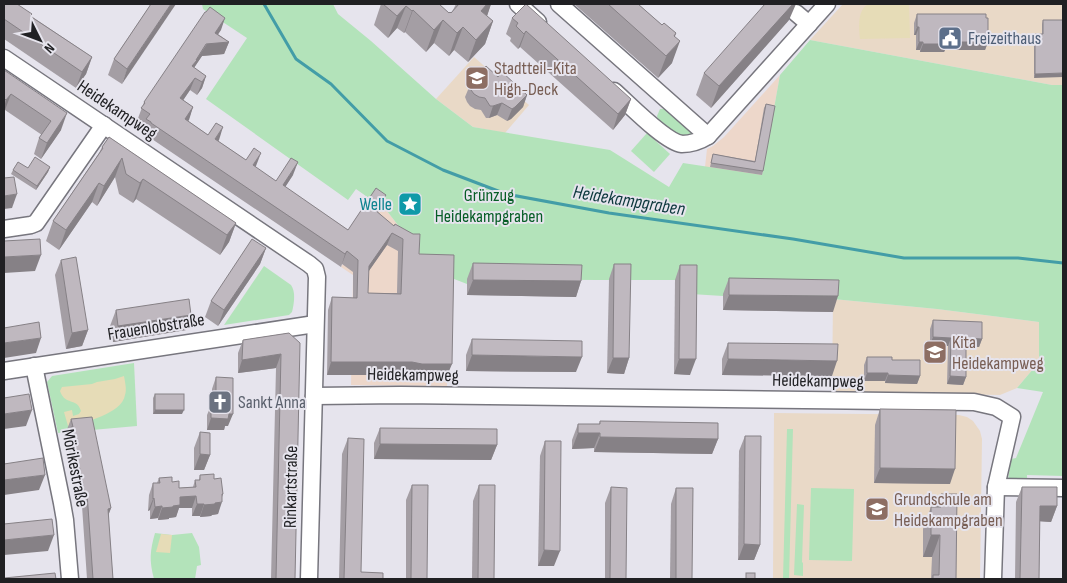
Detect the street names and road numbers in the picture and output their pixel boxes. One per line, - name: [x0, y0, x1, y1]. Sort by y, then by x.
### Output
- street label: Heidekampweg: [73, 76, 161, 144]
- street label: Frauenlobstraße: [106, 309, 206, 345]
- street label: Heidekampweg: [367, 364, 459, 386]
- street label: Heidekampweg: [772, 370, 864, 392]
- street label: Mörikestraße: [57, 427, 93, 509]
- street label: Rinkartstraße: [280, 446, 302, 528]

